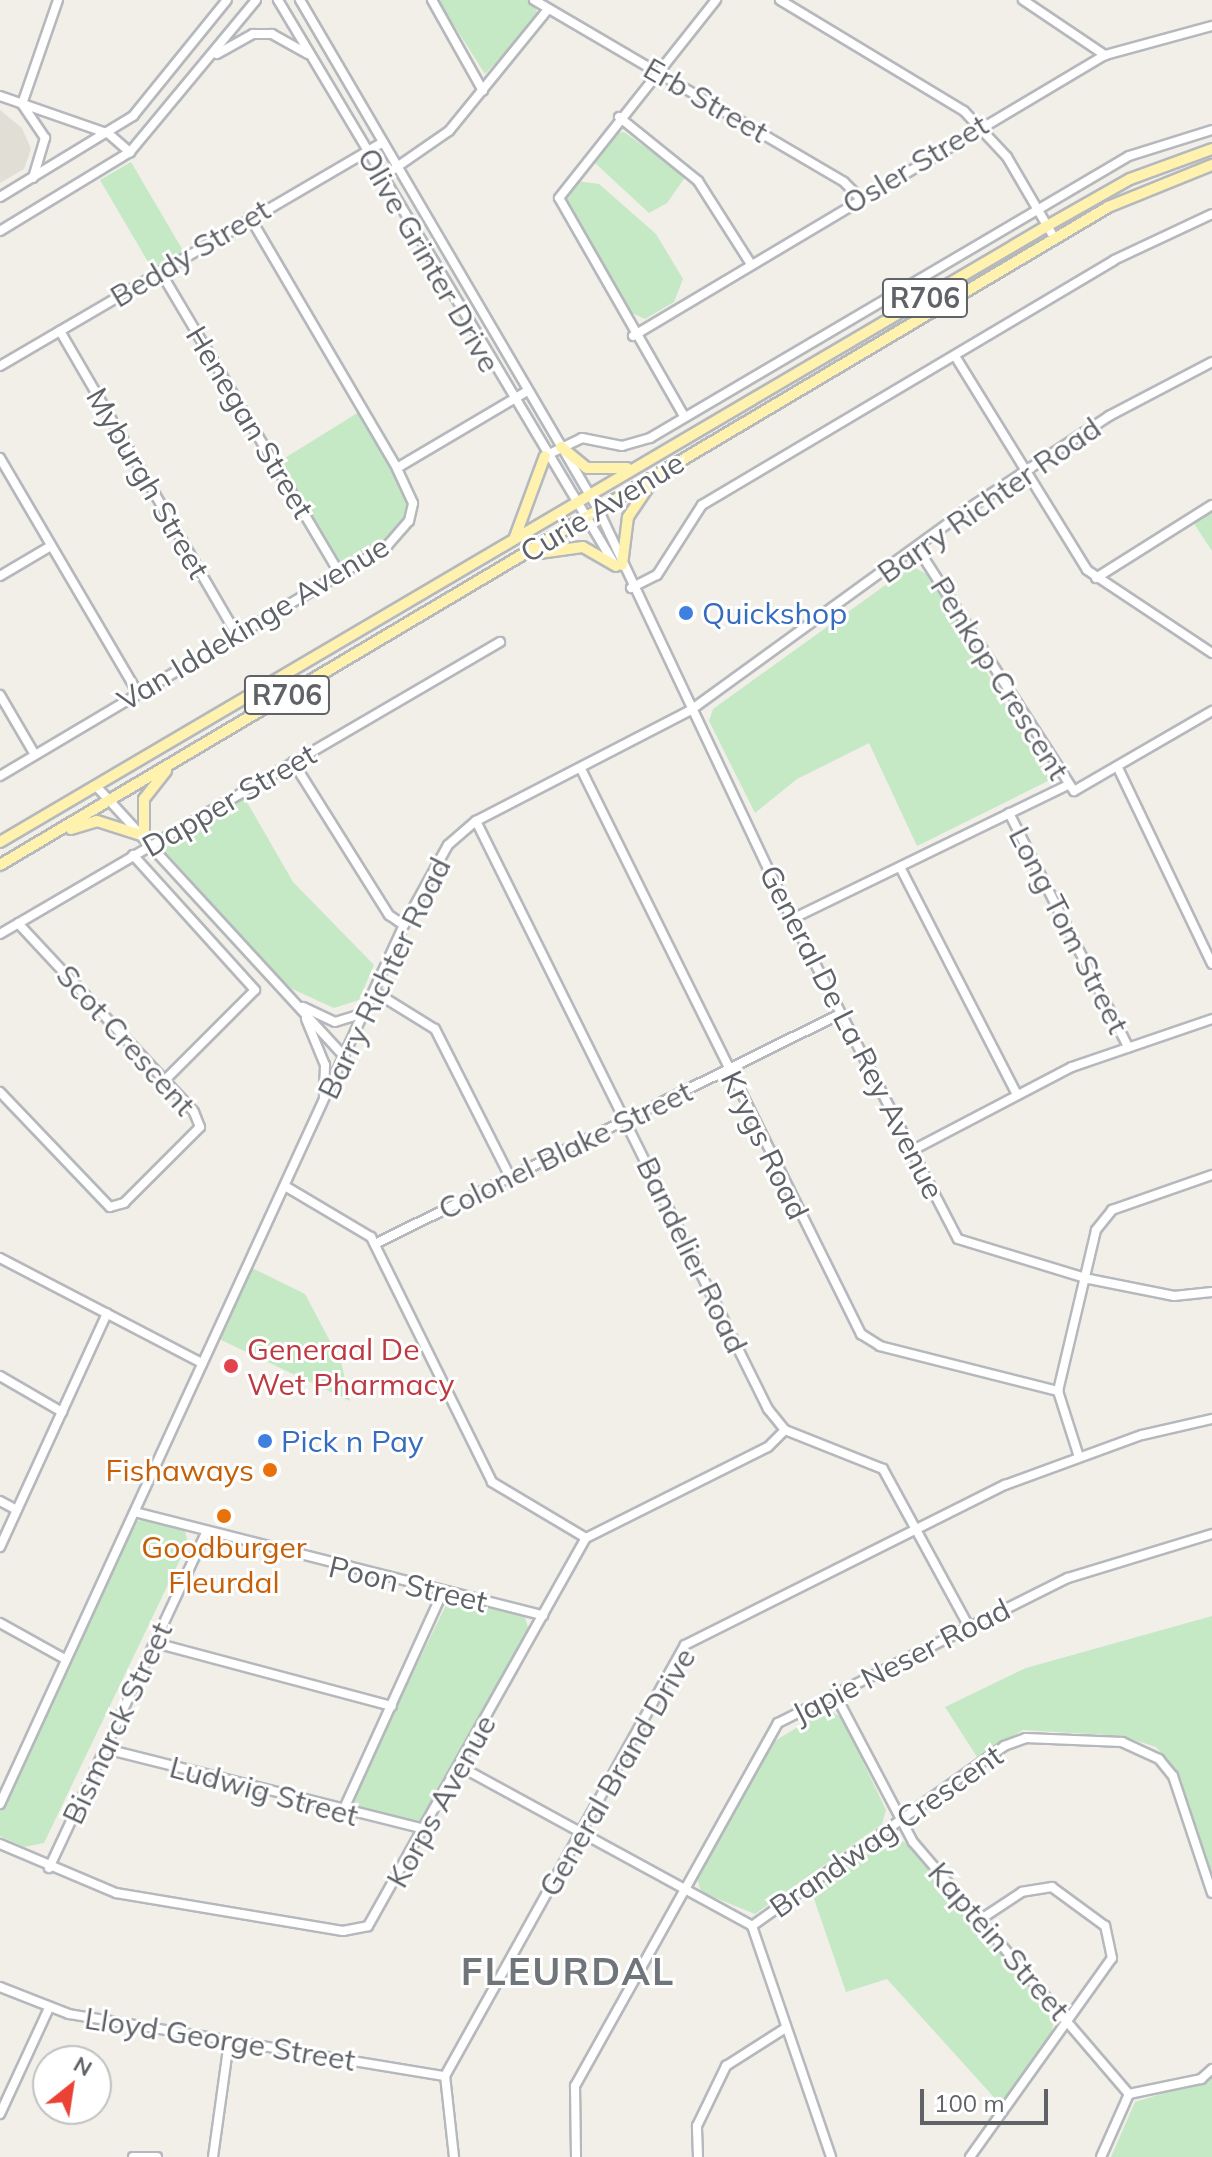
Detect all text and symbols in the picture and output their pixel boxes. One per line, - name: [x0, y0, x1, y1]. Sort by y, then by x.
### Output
- street label: Erb Street: [638, 50, 774, 150]
- street label: Osler Street: [836, 107, 994, 221]
- street label: Olive Grinter Drive: [350, 142, 508, 378]
- street label: Beddy Street: [104, 191, 276, 315]
- road number: R706: [881, 274, 969, 322]
- street label: Henegan Street: [179, 319, 321, 525]
- street label: Myburgh Street: [79, 381, 217, 585]
- street label: Barry Richter Road: [871, 410, 1107, 590]
- street label: Curie Avenue: [514, 444, 690, 570]
- street label: Van Iddekinge Avenue: [111, 528, 395, 718]
- street label: Penkop Crescent: [923, 570, 1077, 786]
- place label: Quickshop: [702, 595, 847, 631]
- marker: Quickshop: [677, 604, 695, 622]
- road number: R706: [243, 671, 331, 719]
- street label: Dapper Street: [136, 736, 322, 864]
- street label: Long Tom Street: [1001, 821, 1137, 1039]
- street label: Barry Richter Road: [310, 851, 458, 1105]
- street label: General De La Rey Avenue: [752, 859, 952, 1205]
- street label: Scot Crescent: [49, 957, 203, 1123]
- street label: Krygs Road: [714, 1065, 816, 1225]
- street label: Colonel Blake Street: [432, 1073, 698, 1227]
- street label: Bandelier Road: [629, 1151, 755, 1359]
- place label: Generaal De Wet Pharmacy: [247, 1331, 454, 1402]
- marker: Generaal De Wet Pharmacy: [222, 1357, 240, 1375]
- place label: Pick n Pay: [281, 1423, 424, 1459]
- marker: Pick n Pay: [256, 1432, 274, 1450]
- place label: Fishaways: [106, 1452, 254, 1488]
- marker: Fishaways: [261, 1461, 279, 1479]
- marker: Goodburger Fleurdal: [215, 1507, 233, 1525]
- place label: Goodburger Fleurdal: [141, 1529, 307, 1600]
- street label: Poon Street: [325, 1548, 491, 1620]
- street label: Japie Neser Road: [786, 1591, 1016, 1731]
- street label: Bismarck Street: [55, 1616, 179, 1830]
- street label: General Brand Drive: [531, 1641, 703, 1903]
- street label: Korps Avenue: [379, 1708, 503, 1894]
- street label: Brandwag Crescent: [763, 1737, 1009, 1925]
- street label: Ludwig Street: [166, 1749, 362, 1833]
- street label: Kaptein Street: [921, 1855, 1077, 2027]
- district label: FLEURDAL: [461, 1949, 675, 1995]
- street label: Lloyd George Street: [82, 2000, 358, 2078]
- north arrow: [32, 2045, 112, 2125]
- text: N: [69, 2050, 97, 2082]
- scale bar: [924, 2073, 1052, 2123]
- text: 100 m: [934, 2088, 1005, 2118]

